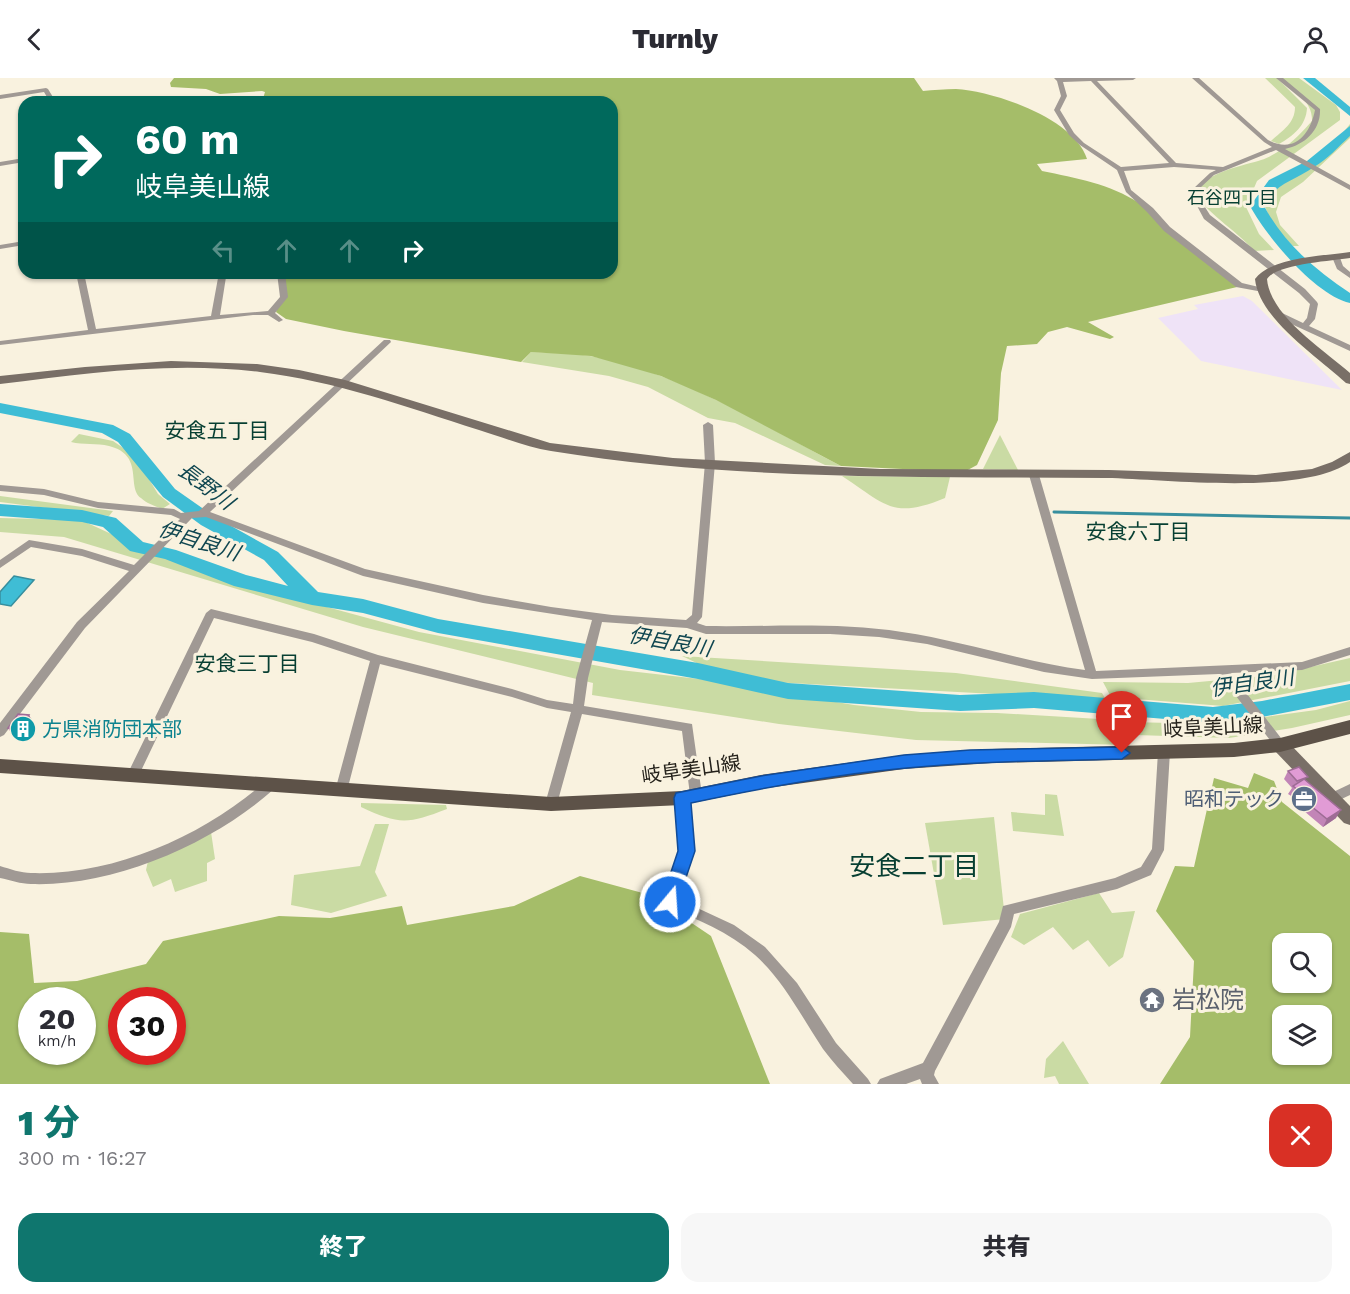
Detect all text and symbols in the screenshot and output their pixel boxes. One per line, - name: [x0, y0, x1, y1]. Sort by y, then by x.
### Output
- icon: back: [18, 23, 51, 56]
- text: Turnly: [632, 23, 718, 55]
- icon: person: [1299, 23, 1332, 56]
- text: 60 m: [135, 115, 239, 164]
- icon: right: [36, 120, 114, 198]
- text: 岐阜美山線: [135, 171, 270, 203]
- district label: 石谷四丁目: [1187, 187, 1277, 208]
- icon: left: [207, 234, 240, 267]
- icon: ahead: [270, 234, 303, 267]
- icon: ahead: [333, 234, 366, 267]
- icon: right: [396, 234, 429, 267]
- district label: 安食五丁目: [165, 418, 270, 443]
- water label: 長野川: [174, 457, 241, 516]
- water label: 伊自良川: [155, 516, 245, 566]
- district label: 安食六丁目: [1086, 519, 1191, 544]
- water label: 伊自良川: [627, 622, 716, 661]
- district label: 安食三丁目: [195, 651, 300, 676]
- water label: 伊自良川: [1209, 664, 1297, 701]
- pin: [1096, 691, 1147, 753]
- icon: arrive: [1105, 700, 1138, 733]
- street label: 岐阜美山線: [1162, 712, 1264, 742]
- building icon: 方県消防団本部: [8, 714, 38, 744]
- place label: 方県消防団本部: [42, 717, 182, 741]
- street label: 岐阜美山線: [640, 750, 742, 788]
- office icon: 昭和テック: [1289, 784, 1319, 814]
- place label: 昭和テック: [1184, 787, 1284, 811]
- district label: 安食二丁目: [849, 851, 979, 881]
- position arrow: [638, 870, 702, 934]
- map controls: [1272, 933, 1332, 1065]
- button: search: [1272, 933, 1332, 993]
- temple icon: 岩松院: [1137, 985, 1167, 1015]
- place label: 岩松院: [1172, 986, 1244, 1014]
- speed limit sign: 30: [108, 987, 186, 1065]
- text: 20: [38, 1001, 76, 1036]
- button: layers: [1272, 1005, 1332, 1065]
- text: km/h: [38, 1032, 76, 1050]
- text: 1 分: [18, 1102, 80, 1144]
- button: close: [1269, 1104, 1332, 1167]
- text: 300 m · 16:27: [18, 1146, 147, 1170]
- button: 終了: [18, 1213, 669, 1282]
- button: 共有: [681, 1213, 1332, 1282]

